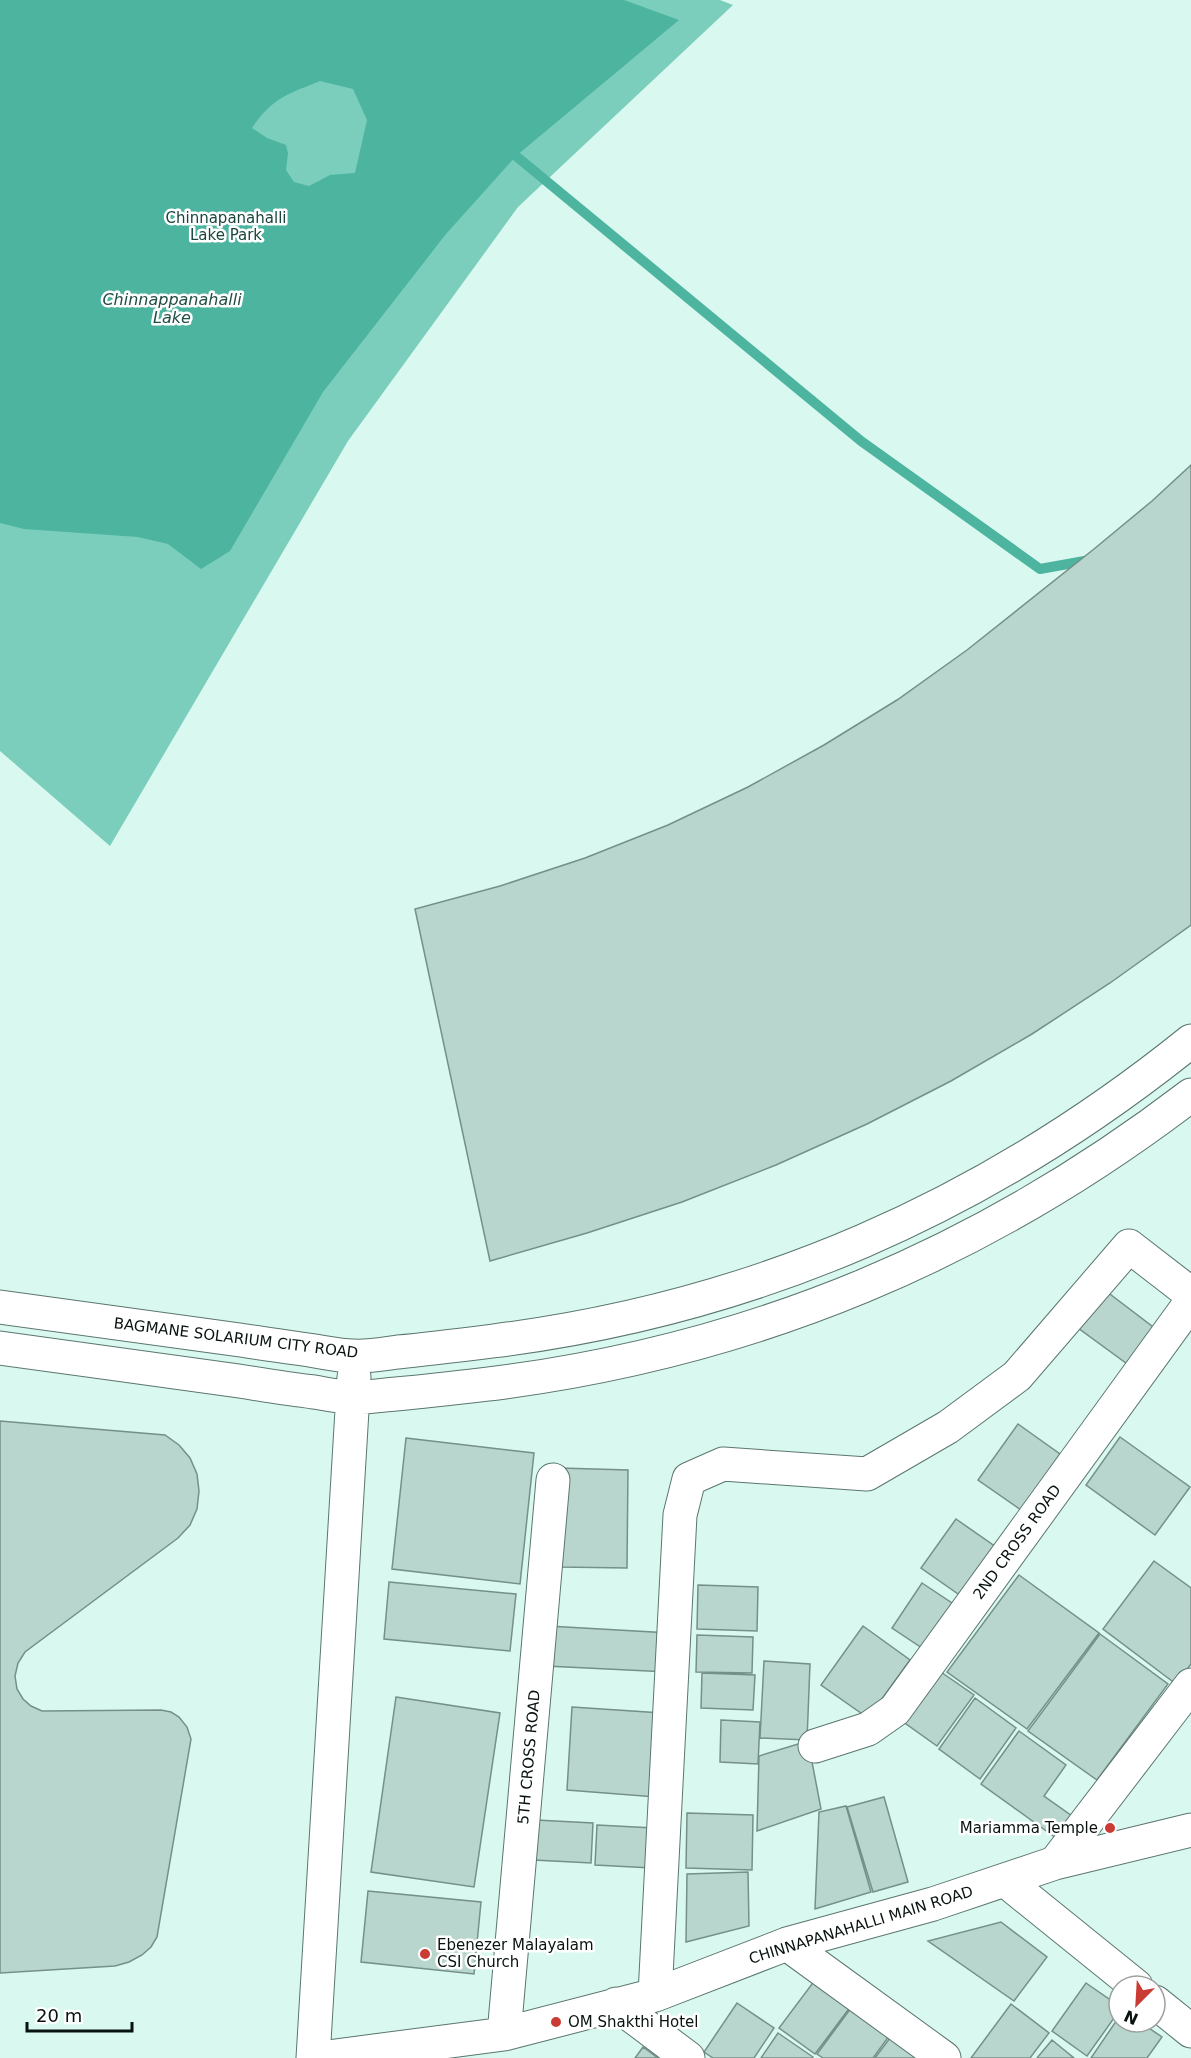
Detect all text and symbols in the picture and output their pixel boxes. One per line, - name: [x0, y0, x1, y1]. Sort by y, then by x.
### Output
- park label: Chinnapanahalli Lake Park: [166, 209, 286, 244]
- water label: Chinnappanahalli Lake: [102, 290, 242, 327]
- street label: BAGMANE SOLARIUM CITY ROAD: [113, 1314, 359, 1362]
- street label: 2ND CROSS ROAD: [969, 1481, 1065, 1603]
- street label: 5TH CROSS ROAD: [514, 1689, 544, 1825]
- place label: Mariamma Temple: [960, 1819, 1098, 1837]
- marker: Mariamma Temple: [1103, 1821, 1117, 1835]
- street label: CHINNAPANAHALLI MAIN ROAD: [747, 1882, 975, 1968]
- place label: Ebenezer Malayalam CSI Church: [437, 1936, 594, 1971]
- marker: Ebenezer Malayalam CSI Church: [418, 1947, 432, 1961]
- north arrow: [1107, 1974, 1167, 2034]
- scale bar: [27, 1995, 132, 2033]
- text: 20 m: [36, 2005, 82, 2026]
- text: N: [1121, 2006, 1141, 2029]
- place label: OM Shakthi Hotel: [568, 2013, 698, 2031]
- marker: OM Shakthi Hotel: [549, 2015, 563, 2029]

